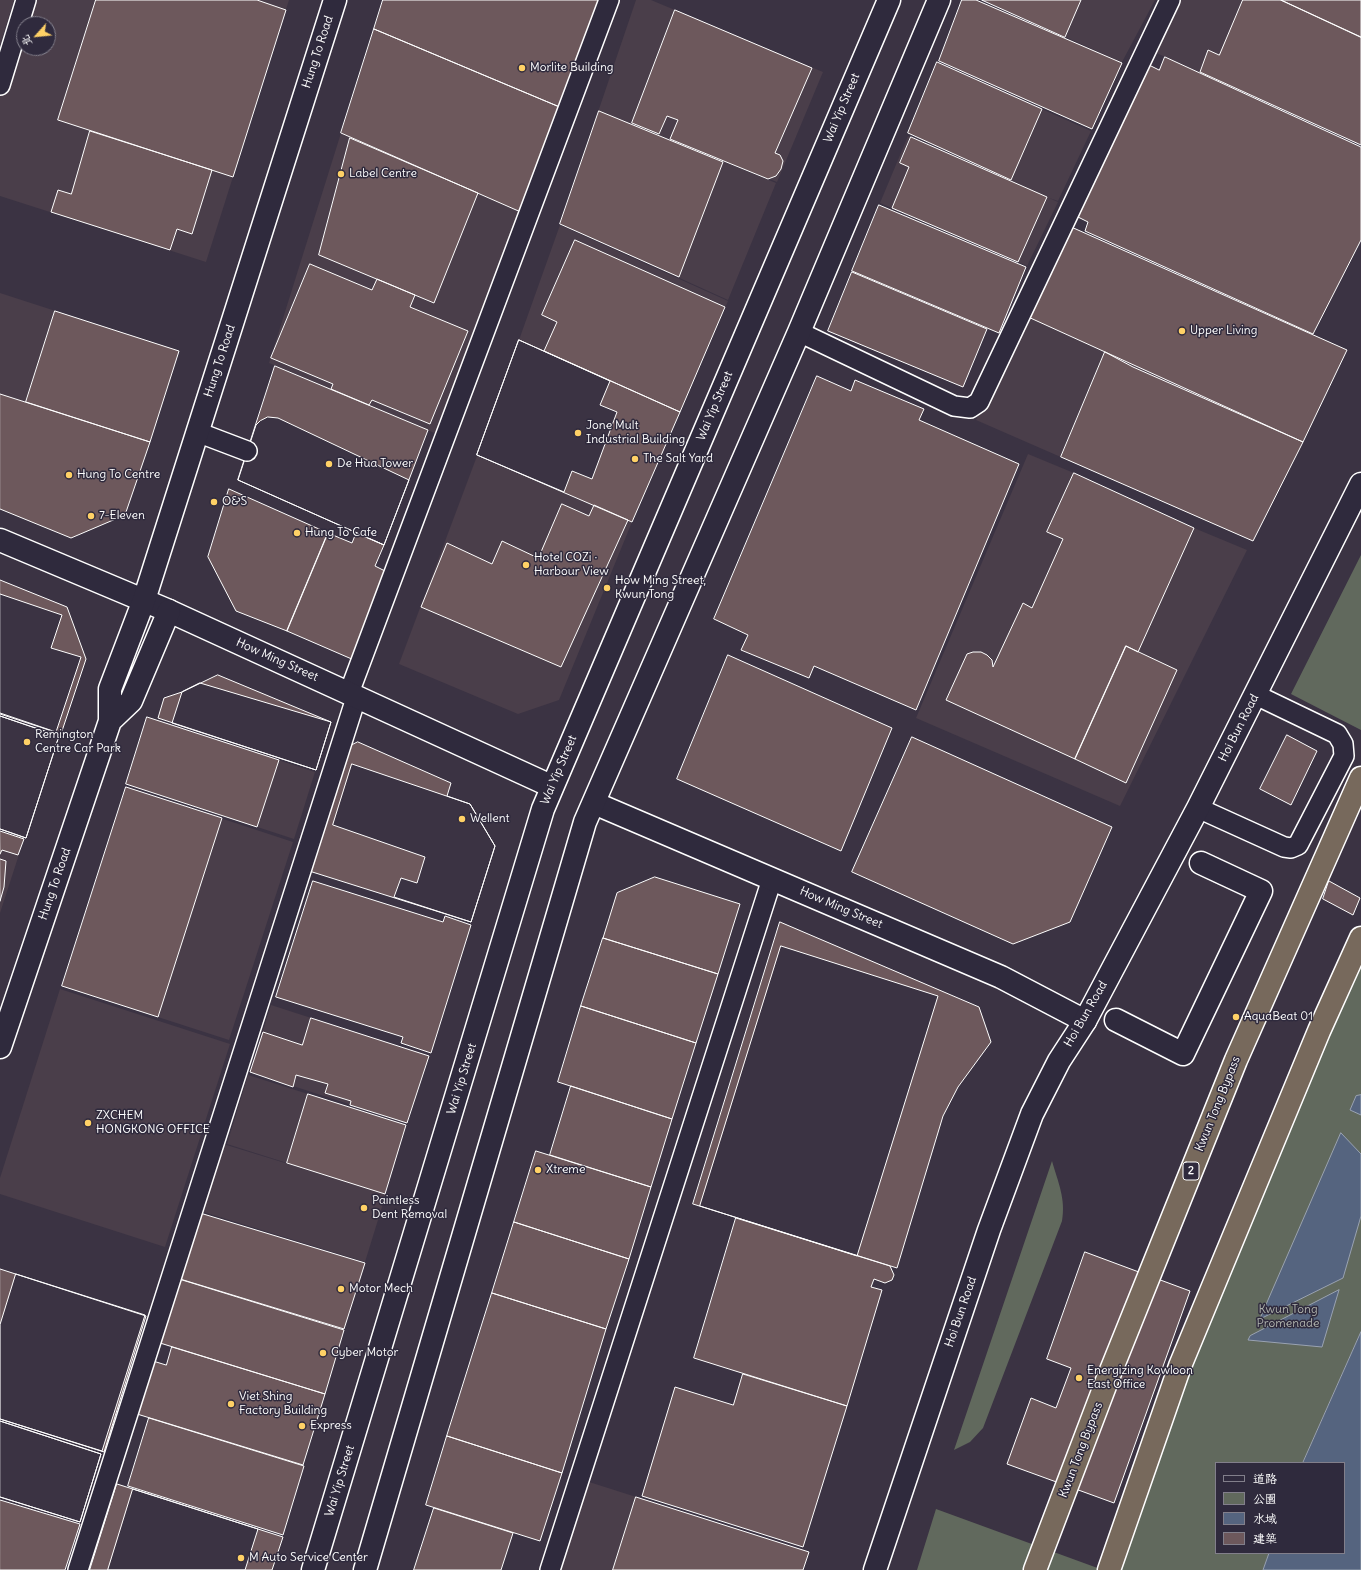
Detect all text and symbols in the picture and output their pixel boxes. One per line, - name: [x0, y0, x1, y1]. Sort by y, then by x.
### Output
- street label: Hung To Road: [300, 14, 336, 90]
- north arrow: [16, 16, 56, 56]
- text: 北: [17, 33, 35, 49]
- place label: Morlite Building: [530, 61, 614, 75]
- marker: Morlite Building: [517, 63, 527, 73]
- street label: Wai Yip Street: [821, 71, 863, 145]
- place label: Label Centre: [349, 167, 417, 181]
- marker: Label Centre: [336, 169, 346, 179]
- street label: Hung To Road: [202, 323, 238, 399]
- place label: Upper Living: [1190, 324, 1257, 338]
- marker: Upper Living: [1177, 326, 1187, 336]
- street label: Wai Yip Street: [694, 369, 736, 443]
- place label: Jone Mult Industrial Building: [586, 419, 685, 447]
- marker: Jone Mult Industrial Building: [573, 428, 583, 438]
- place label: The Salt Yard: [643, 452, 713, 466]
- marker: The Salt Yard: [630, 454, 640, 464]
- place label: De Hua Tower: [337, 457, 413, 471]
- marker: De Hua Tower: [324, 459, 334, 469]
- place label: Hung To Centre: [77, 468, 160, 482]
- marker: Hung To Centre: [64, 470, 74, 480]
- place label: O&S: [222, 495, 247, 509]
- marker: O&S: [209, 497, 219, 507]
- place label: 7-Eleven: [99, 509, 145, 523]
- marker: 7-Eleven: [86, 511, 96, 521]
- place label: Hung To Cafe: [305, 526, 377, 540]
- marker: Hung To Cafe: [292, 528, 302, 538]
- place label: Hotel COZi ∙ Harbour View: [534, 551, 609, 579]
- marker: Hotel COZi ∙ Harbour View: [521, 560, 531, 570]
- place label: How Ming Street, Kwun Tong: [615, 574, 706, 602]
- marker: How Ming Street, Kwun Tong: [602, 583, 612, 593]
- street label: How Ming Street: [234, 635, 320, 685]
- street label: Hoi Bun Road: [1216, 692, 1262, 764]
- place label: Remington Centre Car Park: [35, 728, 121, 756]
- street label: Wai Yip Street: [538, 733, 580, 807]
- marker: Remington Centre Car Park: [22, 737, 32, 747]
- place label: Wellent: [470, 812, 510, 826]
- marker: Wellent: [457, 814, 467, 824]
- street label: Hung To Road: [36, 846, 74, 922]
- street label: How Ming Street: [797, 884, 885, 932]
- street label: Hoi Bun Road: [1061, 978, 1111, 1050]
- place label: AquaBeat 01: [1244, 1010, 1313, 1024]
- marker: AquaBeat 01: [1231, 1012, 1241, 1022]
- street label: Wai Yip Street: [444, 1042, 480, 1116]
- street label: Kwun Tong Bypass: [1192, 1054, 1244, 1154]
- place label: ZXCHEM HONGKONG OFFICE: [96, 1109, 210, 1137]
- marker: ZXCHEM HONGKONG OFFICE: [83, 1118, 93, 1128]
- road number: 2: [1183, 1162, 1199, 1180]
- place label: Xtreme: [546, 1163, 585, 1177]
- marker: Xtreme: [533, 1165, 543, 1175]
- place label: Paintless Dent Removal: [372, 1194, 447, 1222]
- marker: Paintless Dent Removal: [359, 1203, 369, 1213]
- street label: Hoi Bun Road: [942, 1275, 980, 1349]
- place label: Motor Mech: [349, 1282, 413, 1296]
- marker: Motor Mech: [336, 1284, 346, 1294]
- park label: Kwun Tong Promenade: [1257, 1303, 1319, 1331]
- place label: Cyber Motor: [331, 1346, 398, 1360]
- marker: Cyber Motor: [318, 1348, 328, 1358]
- place label: Energizing Kowloon East Office: [1087, 1364, 1193, 1392]
- marker: Energizing Kowloon East Office: [1074, 1373, 1084, 1383]
- place label: Viet Shing Factory Building: [239, 1390, 327, 1418]
- marker: Viet Shing Factory Building: [226, 1399, 236, 1409]
- street label: Kwun Tong Bypass: [1056, 1400, 1106, 1500]
- place label: Express: [310, 1419, 352, 1433]
- marker: Express: [297, 1421, 307, 1431]
- street label: Wai Yip Street: [322, 1444, 358, 1518]
- legend: [1215, 1462, 1345, 1554]
- text: 道路: [1253, 1471, 1277, 1486]
- text: 公園: [1253, 1491, 1277, 1506]
- text: 水域: [1253, 1511, 1277, 1526]
- text: 建築: [1253, 1531, 1277, 1546]
- place label: M Auto Service Center: [249, 1551, 368, 1565]
- marker: M Auto Service Center: [236, 1553, 246, 1563]

